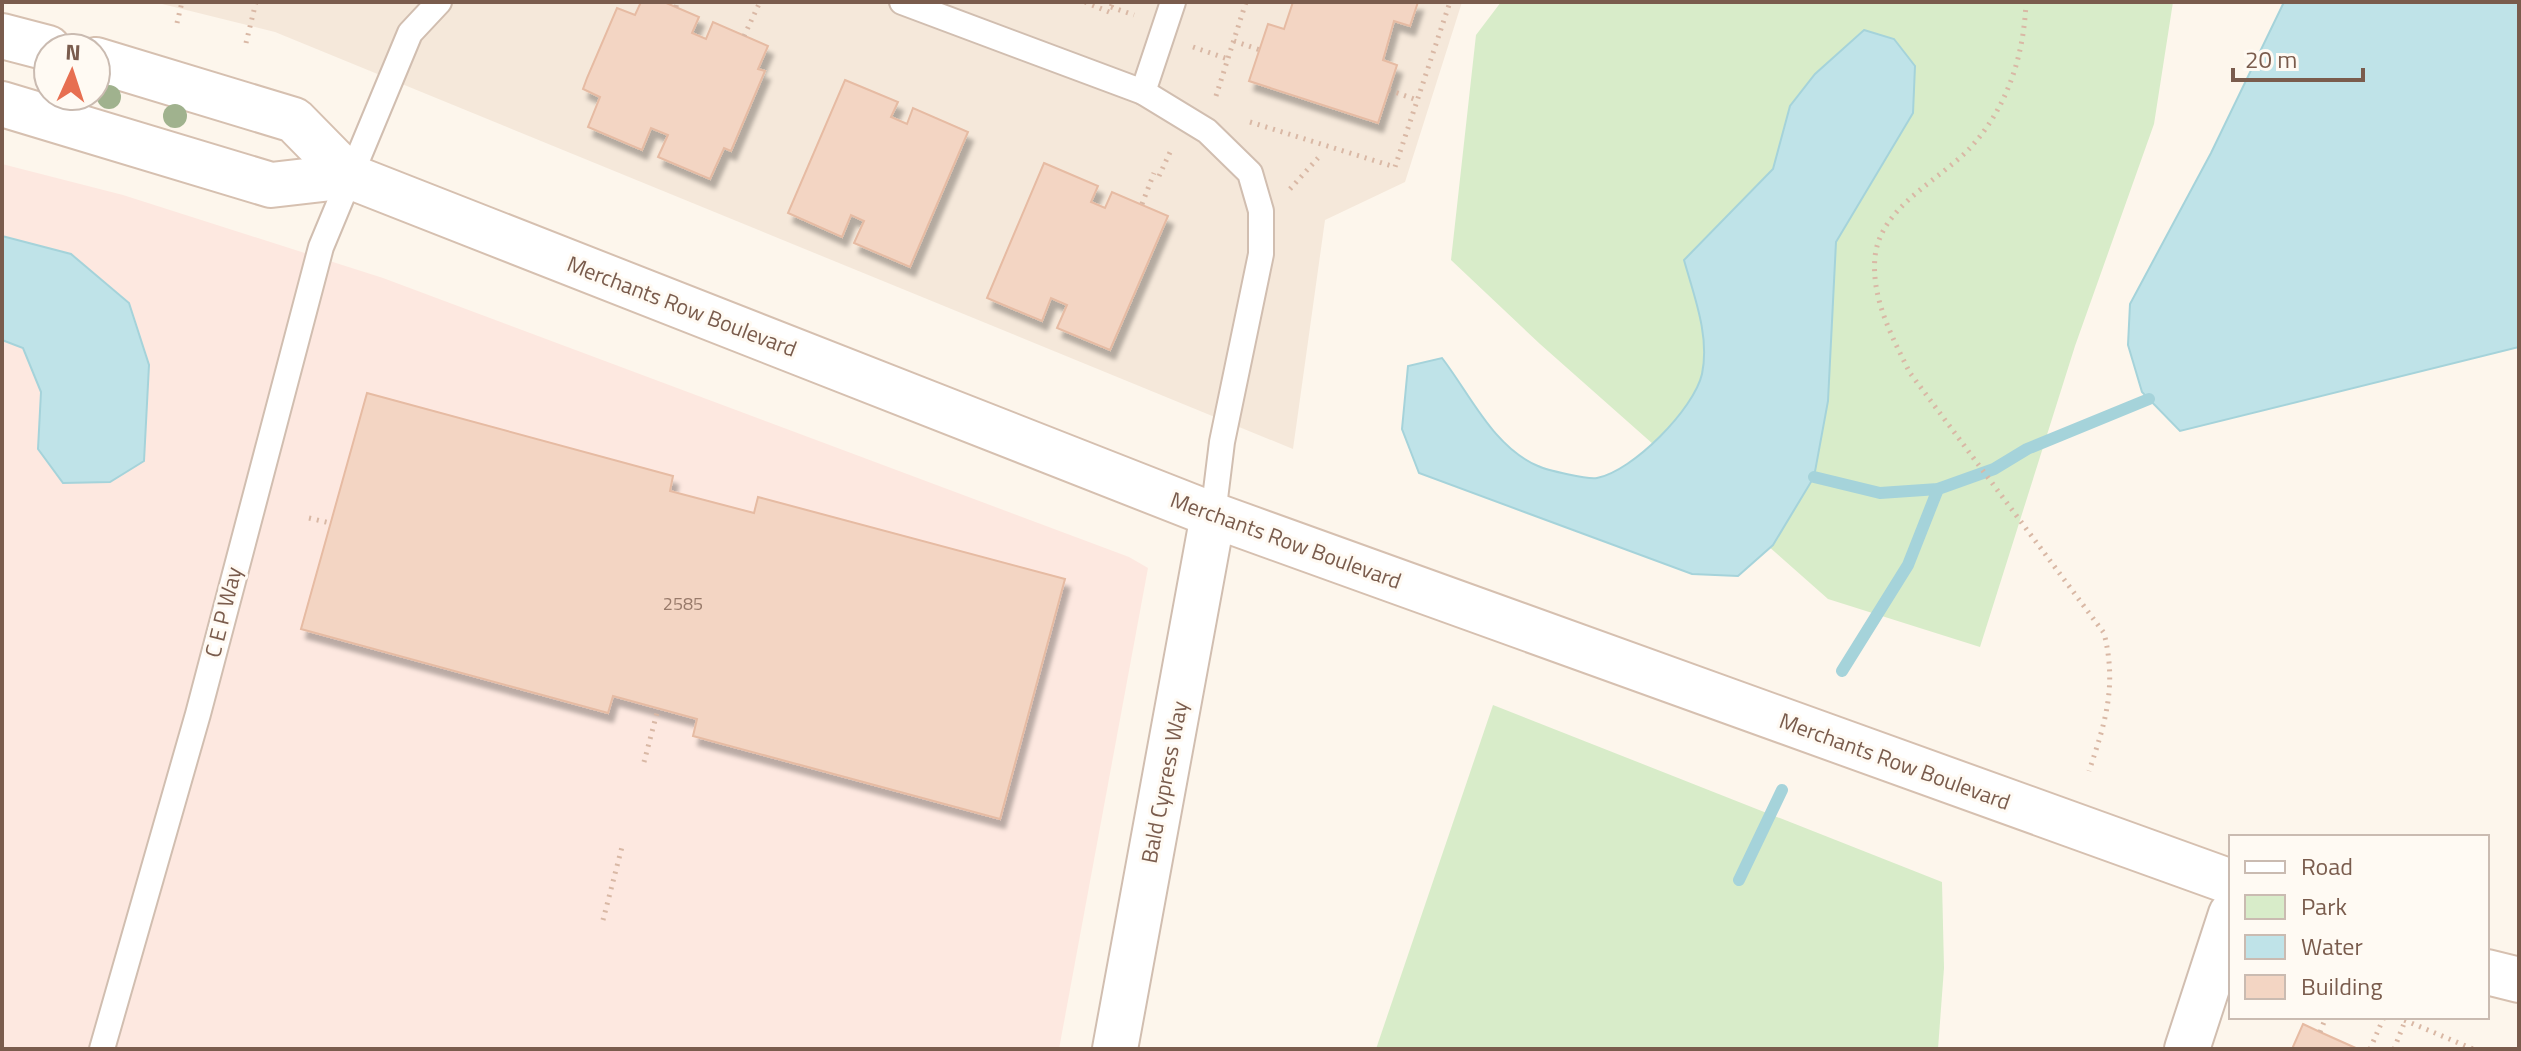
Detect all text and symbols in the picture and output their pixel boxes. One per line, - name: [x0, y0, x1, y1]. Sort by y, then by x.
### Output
- north arrow: [32, 32, 112, 112]
- scale bar: [2233, 32, 2363, 82]
- text: N: [65, 35, 82, 69]
- text: 20 m: [2245, 41, 2297, 77]
- street label: Merchants Row Boulevard: [562, 246, 802, 366]
- street label: Merchants Row Boulevard: [1166, 482, 1406, 598]
- street label: C E P Way: [195, 563, 251, 661]
- house number: 2585: [663, 590, 703, 617]
- street label: Bald Cypress Way: [1132, 698, 1196, 866]
- street label: Merchants Row Boulevard: [1775, 703, 2015, 819]
- legend: [2229, 835, 2489, 1019]
- text: Road: [2301, 848, 2353, 884]
- text: Park: [2301, 888, 2347, 924]
- text: Water: [2301, 928, 2363, 964]
- text: Building: [2301, 968, 2383, 1004]

